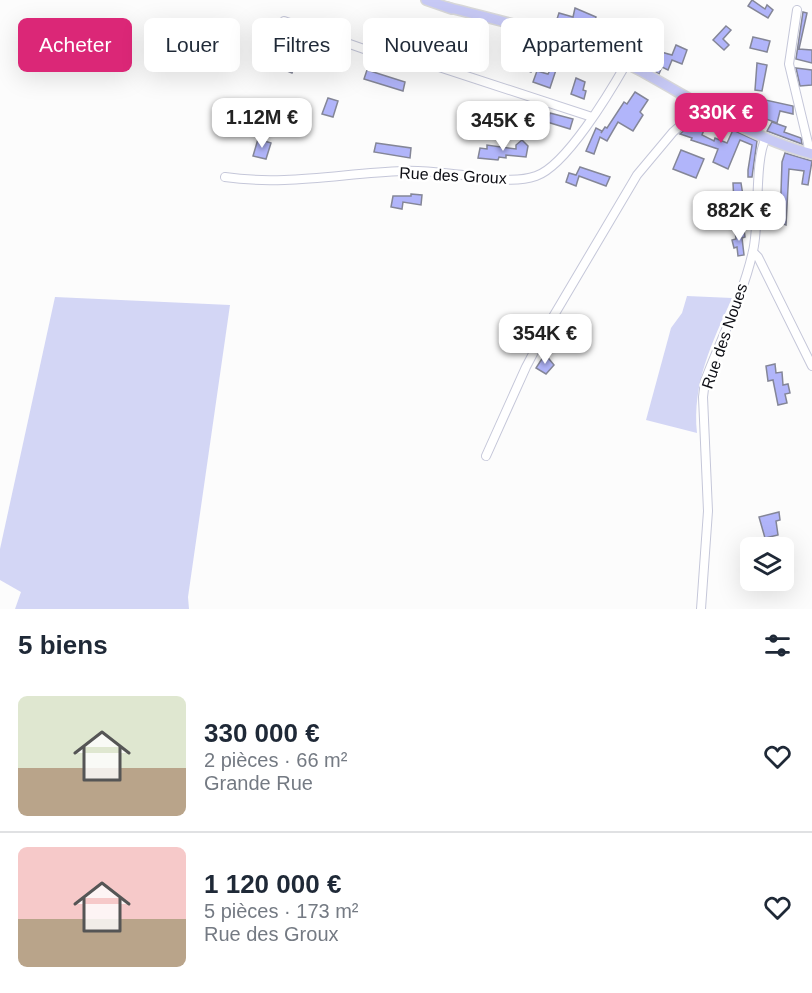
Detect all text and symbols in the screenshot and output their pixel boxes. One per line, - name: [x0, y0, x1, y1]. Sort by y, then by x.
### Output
- chip: Acheter: [18, 18, 132, 72]
- chip: Louer: [144, 18, 240, 72]
- chip: Filtres: [252, 18, 351, 72]
- chip: Nouveau: [363, 18, 489, 72]
- chip: Appartement: [501, 18, 664, 72]
- pin: 330K €: [672, 93, 770, 144]
- pin: 1.12M €: [207, 98, 317, 149]
- pin: 345K €: [454, 101, 552, 152]
- text: 330K €: [689, 101, 753, 123]
- text: 1.12M €: [226, 106, 298, 128]
- text: 345K €: [471, 109, 535, 131]
- street label: Rue des Groux: [399, 164, 507, 187]
- pin: 882K €: [690, 191, 788, 242]
- text: 882K €: [707, 199, 771, 221]
- street label: Rue des Noues: [698, 281, 750, 391]
- pin: 354K €: [496, 314, 594, 365]
- text: 354K €: [513, 322, 577, 344]
- map controls: [740, 537, 794, 591]
- button: layers: [740, 537, 794, 591]
- icon: filters: [761, 629, 794, 662]
- text: 5 biens: [18, 630, 108, 660]
- text: 330 000 €: [204, 718, 320, 748]
- icon: home: [66, 720, 138, 792]
- icon: heart: [761, 740, 794, 773]
- text: 2 pièces · 66 m²: [204, 749, 347, 771]
- text: Grande Rue: [204, 772, 313, 794]
- text: 1 120 000 €: [204, 869, 341, 899]
- icon: home: [66, 871, 138, 943]
- icon: heart: [761, 891, 794, 924]
- text: 5 pièces · 173 m²: [204, 900, 359, 922]
- text: Rue des Groux: [204, 923, 339, 945]

